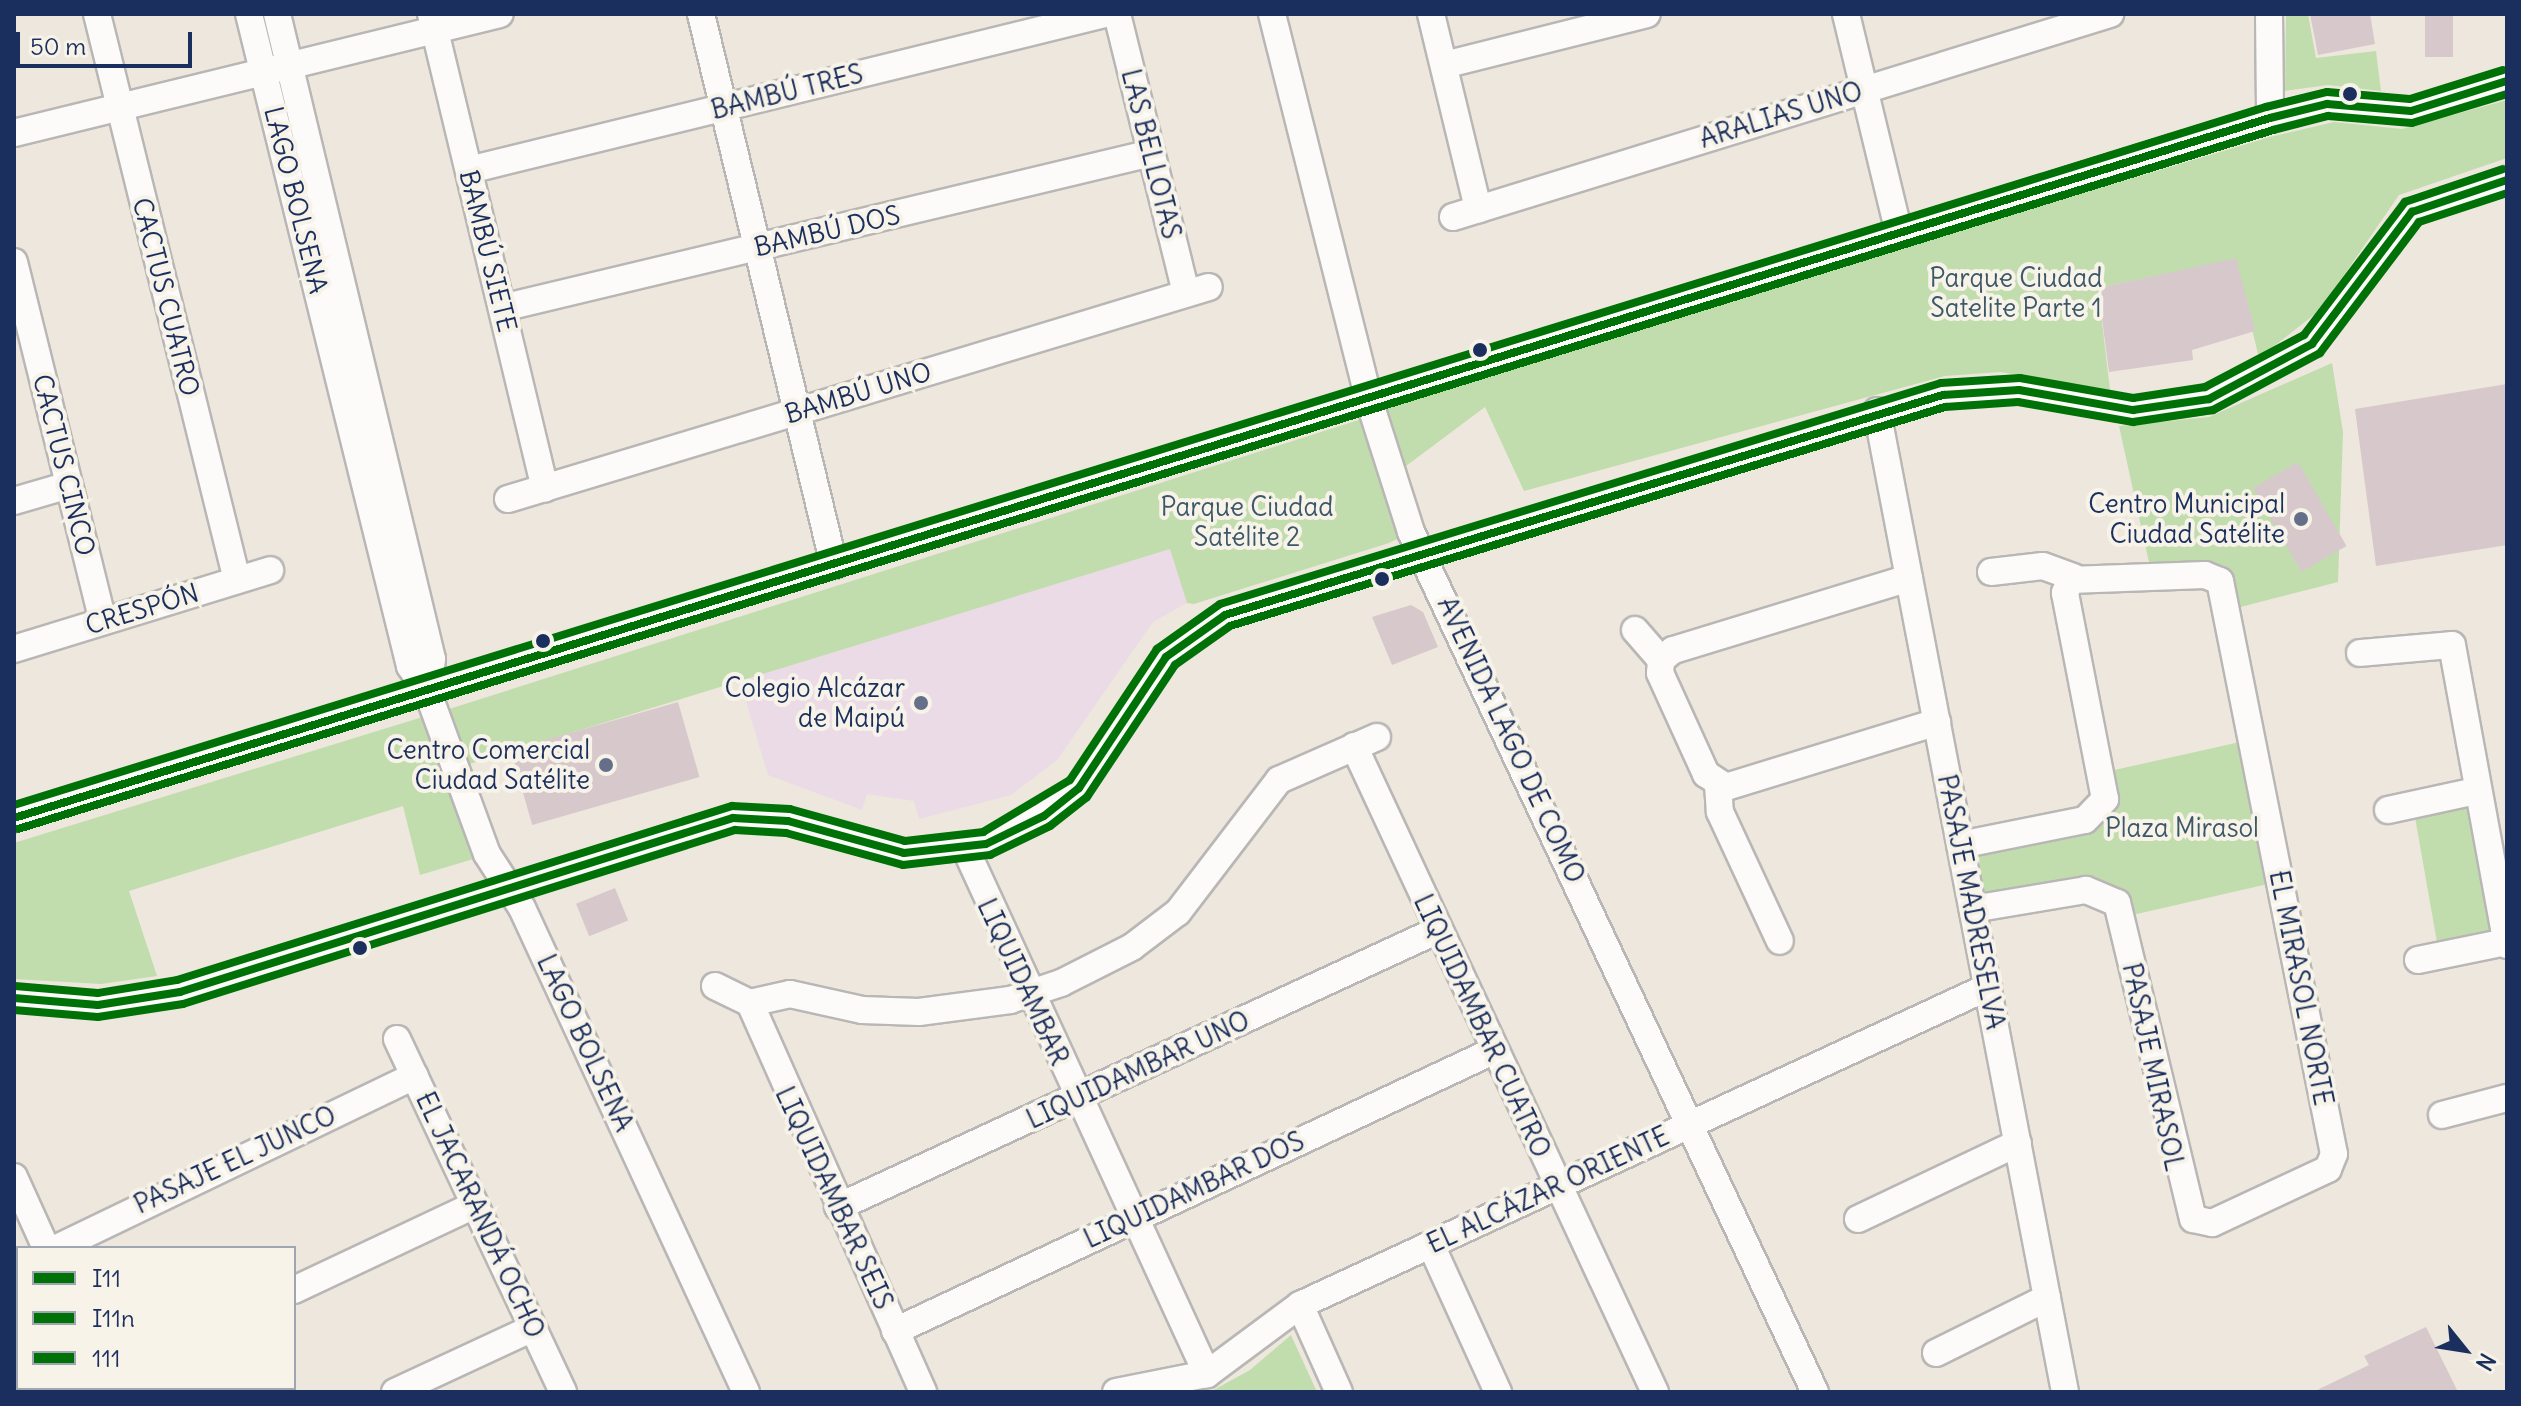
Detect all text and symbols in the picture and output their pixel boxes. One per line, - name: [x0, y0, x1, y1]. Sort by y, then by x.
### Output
- scale bar: [20, 16, 196, 66]
- text: 50 m: [30, 31, 86, 61]
- street label: BAMBÚ TRES: [708, 58, 866, 126]
- street label: LAS BELLOTAS: [1115, 66, 1187, 242]
- street label: ARALIAS UNO: [1696, 75, 1866, 155]
- unlabelled marker: [2342, 86, 2358, 102]
- street label: LAGO BOLSENA: [258, 103, 334, 297]
- street label: BAMBÚ SIETE: [453, 167, 523, 335]
- street label: CACTUS CUATRO: [126, 195, 206, 399]
- street label: BAMBÚ DOS: [751, 199, 903, 263]
- park label: Parque Ciudad Satelite Parte 1: [1929, 262, 2103, 324]
- unlabelled marker: [1472, 342, 1488, 358]
- street label: BAMBÚ UNO: [781, 356, 935, 430]
- street label: CACTUS CINCO: [26, 371, 102, 559]
- place label: Centro Municipal Ciudad Satélite: [2088, 488, 2285, 550]
- park label: Parque Ciudad Satélite 2: [1160, 491, 1334, 552]
- marker: Centro Municipal Ciudad Satélite: [2292, 510, 2310, 528]
- unlabelled marker: [1374, 571, 1390, 587]
- street label: CRESPÓN: [82, 577, 202, 641]
- street label: AVENIDA LAGO DE COMO: [1431, 592, 1591, 888]
- unlabelled marker: [535, 633, 551, 649]
- place label: Colegio Alcázar de Maipú: [724, 672, 905, 734]
- marker: Colegio Alcázar de Maipú: [912, 694, 930, 712]
- place label: Centro Comercial Ciudad Satélite: [386, 734, 590, 796]
- marker: Centro Comercial Ciudad Satélite: [597, 756, 615, 774]
- street label: PASAJE MADRESELVA: [1931, 772, 2011, 1032]
- park label: Plaza Mirasol: [2105, 812, 2259, 844]
- street label: EL MIRASOL NORTE: [2263, 868, 2339, 1108]
- street label: LIQUIDAMBAR CUATRO: [1407, 889, 1557, 1163]
- street label: LIQUIDAMBAR: [971, 894, 1075, 1070]
- unlabelled marker: [352, 940, 368, 956]
- street label: LAGO BOLSENA: [530, 950, 640, 1136]
- street label: PASAJE MIRASOL: [2116, 960, 2190, 1174]
- street label: LIQUIDAMBAR UNO: [1022, 1005, 1254, 1135]
- street label: LIQUIDAMBAR SEIS: [769, 1082, 899, 1314]
- street label: EL JACARANDÁ OCHO: [409, 1087, 551, 1343]
- street label: PASAJE EL JUNCO: [129, 1100, 341, 1220]
- street label: EL ALCÁZAR ORIENTE: [1422, 1120, 1674, 1260]
- street label: LIQUIDAMBAR DOS: [1079, 1125, 1309, 1255]
- legend: [16, 1246, 296, 1390]
- text: I11: [92, 1263, 121, 1293]
- text: I11n: [92, 1303, 135, 1333]
- north arrow: [2425, 1310, 2505, 1390]
- text: 111: [92, 1343, 121, 1373]
- text: N: [2470, 1348, 2502, 1376]

